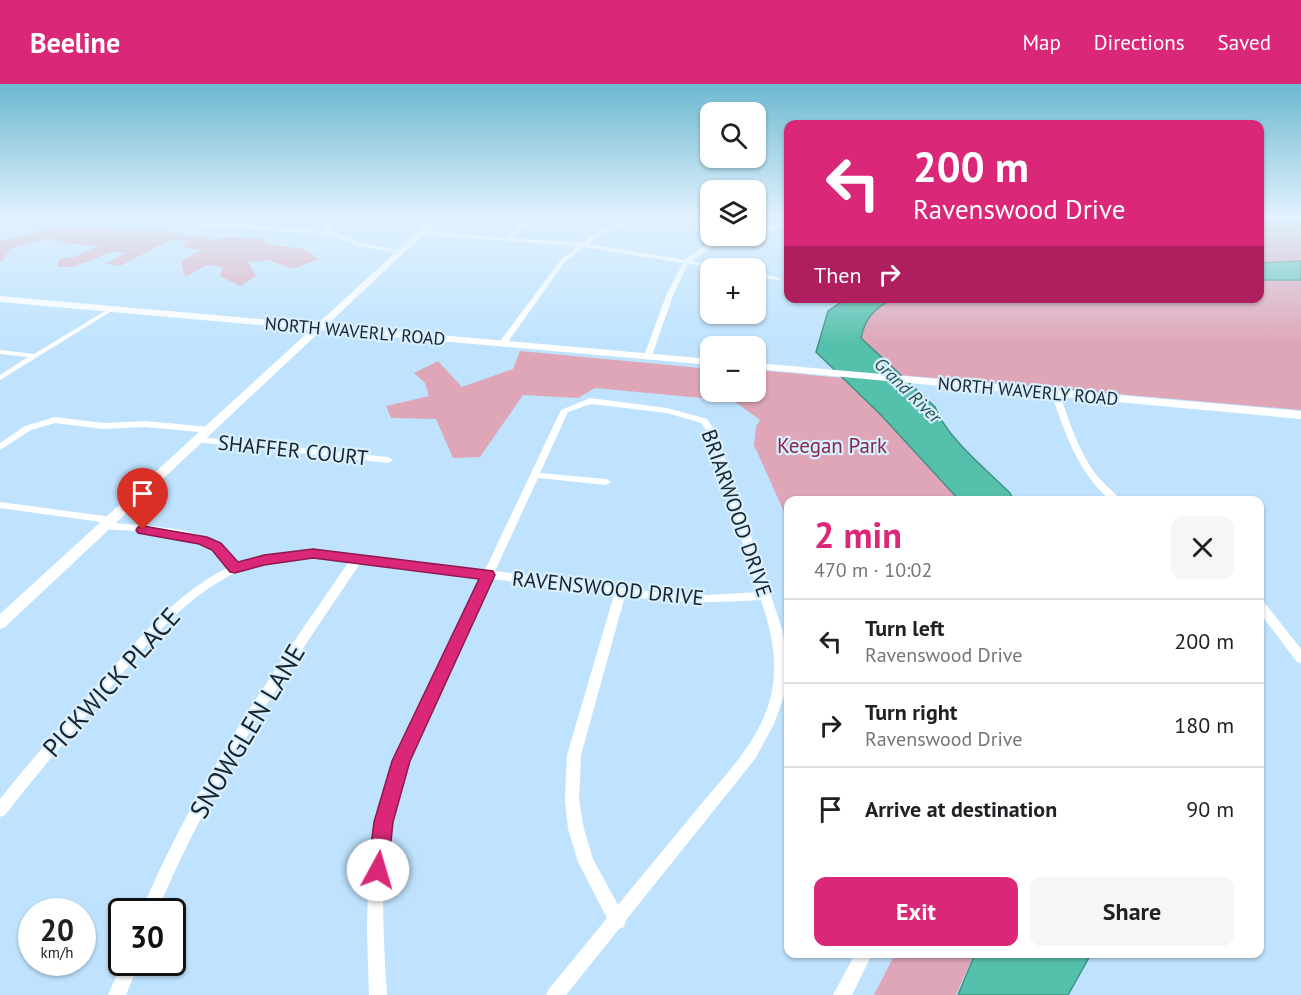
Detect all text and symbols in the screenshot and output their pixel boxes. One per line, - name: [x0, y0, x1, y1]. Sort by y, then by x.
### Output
- text: Beeline: [30, 24, 120, 61]
- text: Map: [1022, 29, 1061, 56]
- text: Directions: [1094, 29, 1185, 56]
- text: Saved: [1218, 29, 1271, 56]
- map controls: [700, 102, 766, 402]
- button: search: [700, 102, 766, 168]
- text: 200 m: [913, 139, 1029, 194]
- icon: left: [814, 144, 892, 222]
- button: layers: [700, 180, 766, 246]
- text: Ravenswood Drive: [913, 192, 1126, 226]
- button: +: [700, 258, 766, 324]
- icon: right: [873, 258, 906, 291]
- text: Then: [814, 261, 861, 289]
- street label: NORTH WAVERLY ROAD: [264, 312, 446, 350]
- button: −: [700, 336, 766, 402]
- water label: Grand River: [869, 352, 947, 429]
- street label: NORTH WAVERLY ROAD: [937, 372, 1119, 410]
- street label: BRIARWOOD DRIVE: [696, 426, 778, 600]
- street label: SHAFFER COURT: [217, 429, 370, 471]
- park label: Keegan Park: [777, 432, 887, 459]
- pin: [117, 468, 168, 530]
- icon: arrive: [126, 477, 159, 510]
- text: 2 min: [814, 511, 902, 558]
- button: close: [1171, 516, 1234, 579]
- text: 470 m · 10:02: [814, 557, 932, 583]
- street label: RAVENSWOOD DRIVE: [511, 565, 705, 611]
- street label: PICKWICK PLACE: [35, 600, 187, 764]
- text: Turn left: [865, 614, 945, 642]
- icon: left: [814, 625, 847, 658]
- text: 200 m: [1174, 627, 1234, 655]
- street label: SNOWGLEN LANE: [182, 638, 312, 824]
- text: Ravenswood Drive: [865, 642, 1022, 668]
- text: Turn right: [865, 698, 957, 726]
- icon: right: [814, 709, 847, 742]
- text: 180 m: [1174, 711, 1234, 739]
- text: Ravenswood Drive: [865, 726, 1022, 752]
- icon: arrive: [814, 793, 847, 826]
- text: Arrive at destination: [865, 795, 1057, 823]
- text: 90 m: [1186, 795, 1234, 823]
- position arrow: [346, 838, 410, 902]
- button: Exit: [814, 877, 1018, 946]
- button: Share: [1030, 877, 1234, 946]
- speed limit sign: 30: [108, 898, 186, 976]
- text: 20: [40, 910, 74, 949]
- text: km/h: [41, 943, 73, 962]

